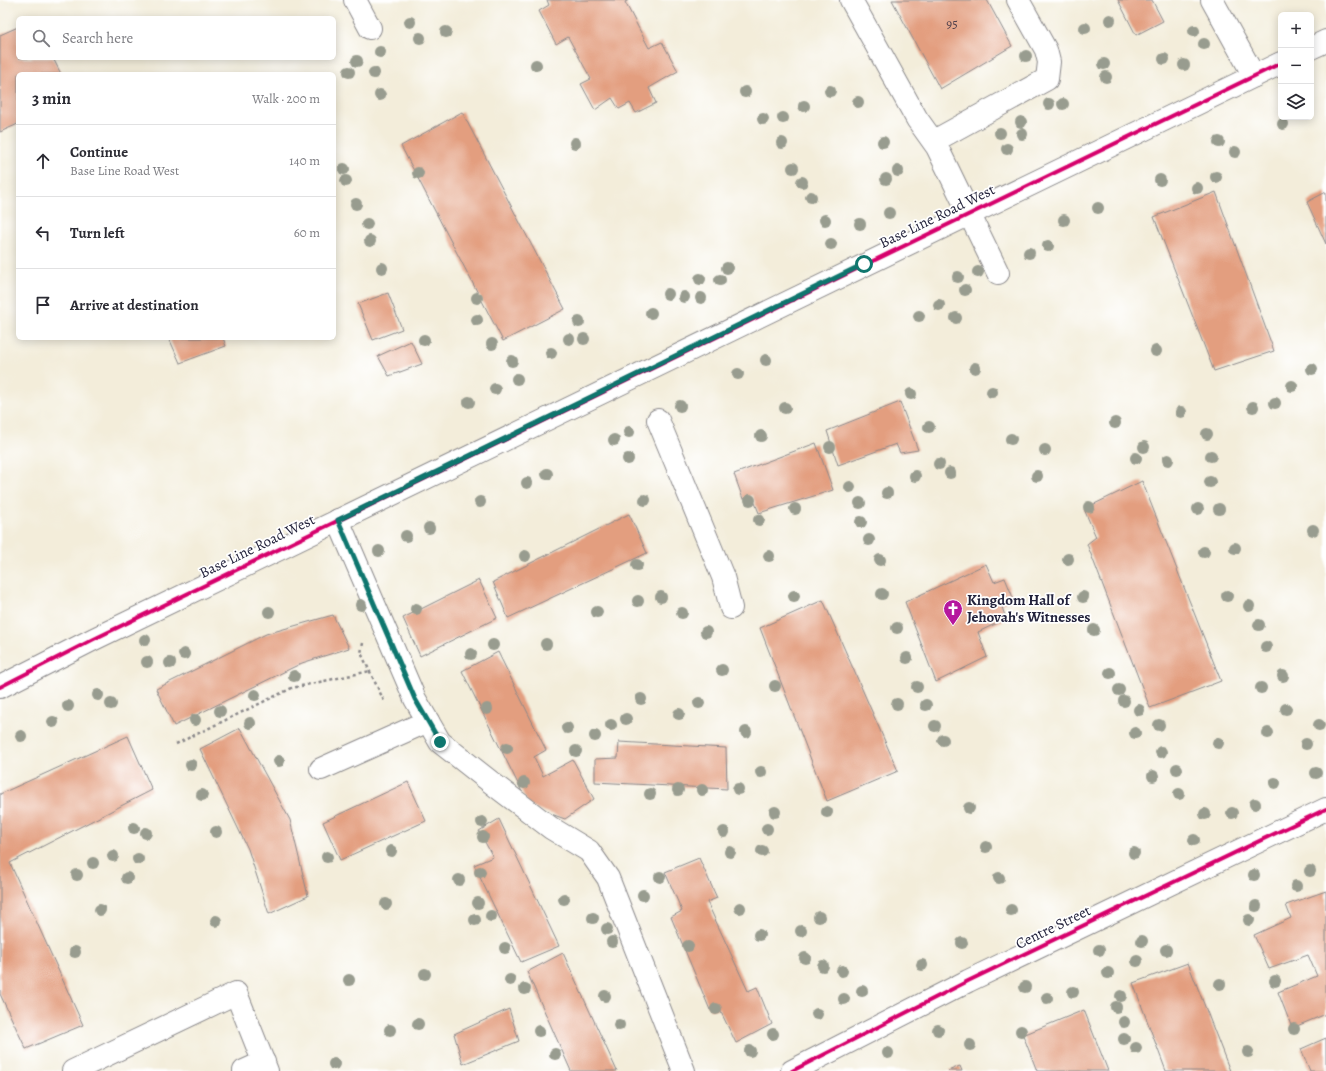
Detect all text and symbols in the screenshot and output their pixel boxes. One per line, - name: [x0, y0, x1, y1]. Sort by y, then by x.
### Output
- map controls: [1278, 12, 1314, 120]
- button: +: [1278, 12, 1314, 48]
- house number: 95: [946, 15, 958, 32]
- search box: [16, 16, 336, 60]
- icon: search: [30, 27, 52, 49]
- text: Search here: [62, 28, 133, 48]
- button: −: [1278, 48, 1314, 84]
- button: layers: [1278, 84, 1314, 120]
- text: 3 min: [32, 87, 71, 110]
- text: Walk · 200 m: [252, 90, 320, 107]
- text: Continue: [70, 142, 128, 162]
- icon: ahead: [32, 150, 54, 172]
- text: 140 m: [289, 152, 320, 169]
- text: Base Line Road West: [70, 162, 179, 179]
- street label: Base Line Road West: [876, 179, 998, 253]
- icon: left: [32, 222, 54, 244]
- text: Turn left: [70, 223, 125, 243]
- text: 60 m: [294, 224, 320, 241]
- route start: [855, 255, 873, 273]
- icon: arrive: [32, 294, 54, 316]
- text: Arrive at destination: [70, 295, 199, 315]
- street label: Base Line Road West: [196, 509, 318, 583]
- place label: Kingdom Hall of Jehovah's Witnesses: [967, 590, 1090, 627]
- church icon: Kingdom Hall of Jehovah's Witnesses: [942, 598, 964, 626]
- route end: [431, 733, 449, 751]
- street label: Centre Street: [1012, 900, 1094, 954]

